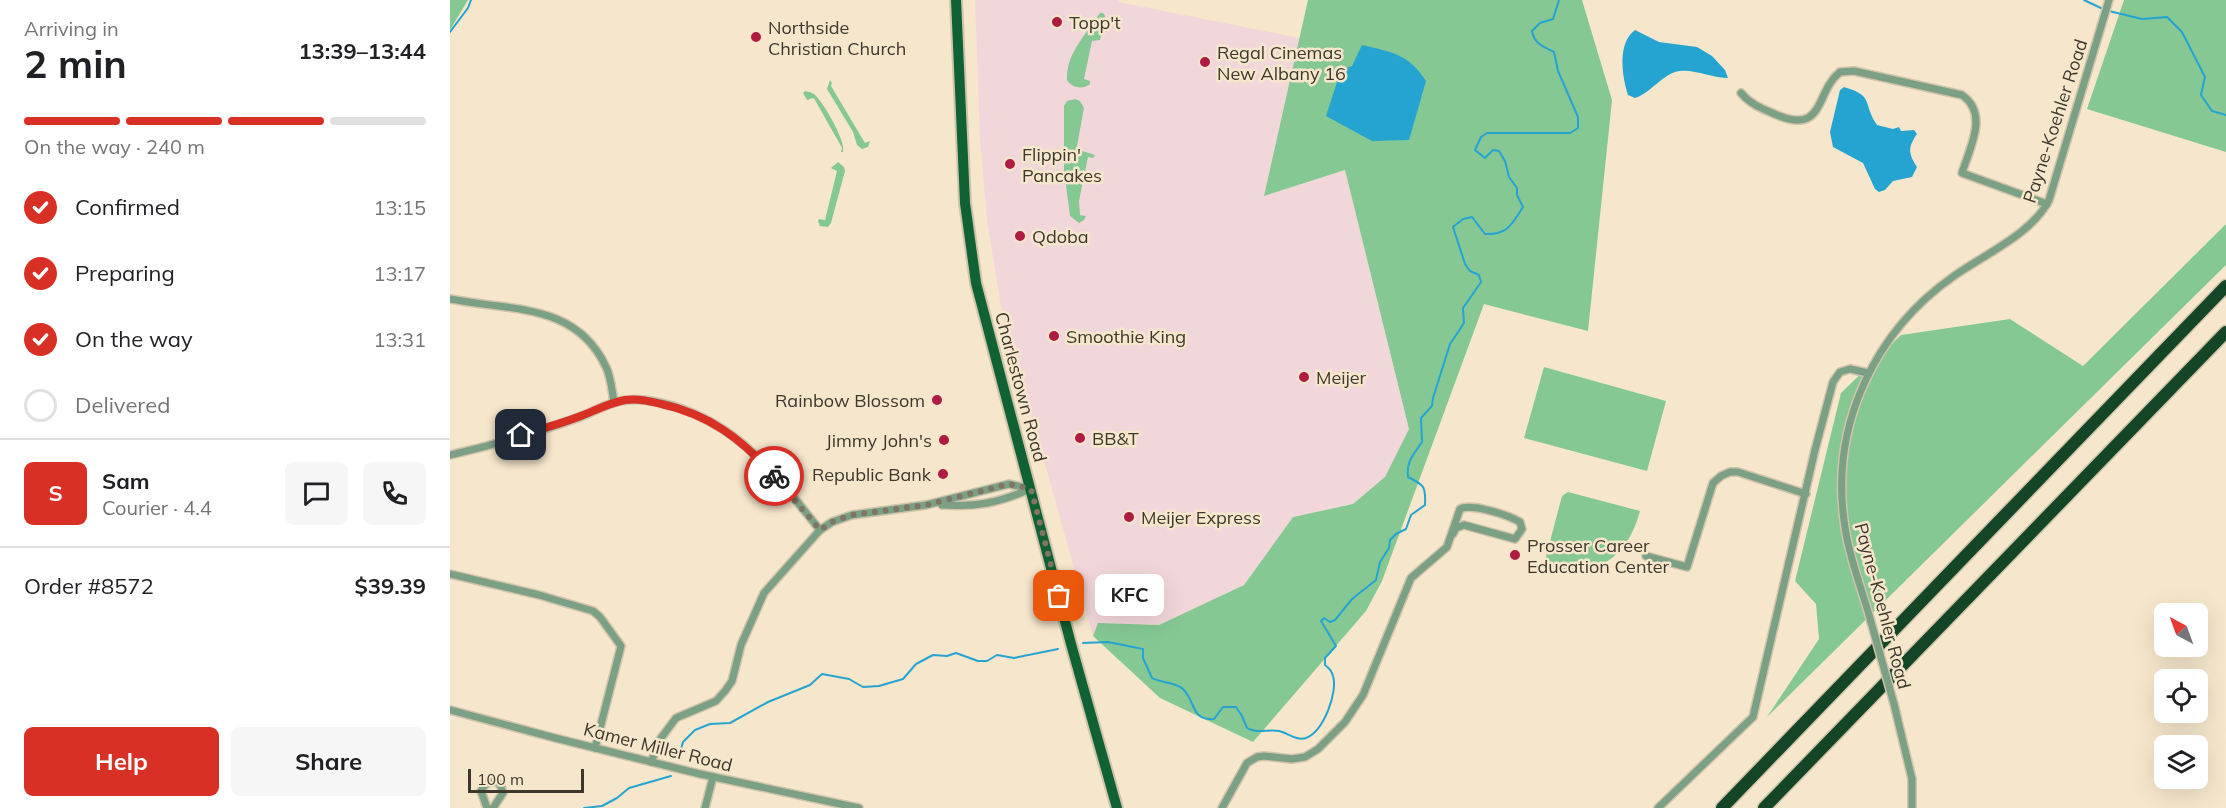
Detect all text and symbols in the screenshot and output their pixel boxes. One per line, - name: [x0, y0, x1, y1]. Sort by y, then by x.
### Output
- place label: Topp't: [1069, 11, 1121, 34]
- marker: Topp't: [1050, 15, 1064, 29]
- text: Arriving in: [24, 16, 119, 41]
- place label: Northside Christian Church: [768, 16, 906, 60]
- marker: Northside Christian Church: [749, 30, 763, 44]
- street label: Payne-Koehler Road: [2018, 36, 2092, 206]
- text: 13:39–13:44: [298, 37, 426, 65]
- text: 2 min: [24, 39, 127, 88]
- place label: Regal Cinemas New Albany 16: [1217, 41, 1346, 85]
- marker: Regal Cinemas New Albany 16: [1198, 55, 1212, 69]
- text: On the way · 240 m: [24, 134, 205, 159]
- place label: Flippin' Pancakes: [1022, 143, 1102, 187]
- marker: Flippin' Pancakes: [1003, 157, 1017, 171]
- icon: check: [24, 191, 57, 224]
- text: Confirmed: [75, 193, 180, 221]
- text: 13:15: [373, 195, 426, 220]
- place label: Qdoba: [1032, 225, 1089, 248]
- marker: Qdoba: [1013, 229, 1027, 243]
- icon: check: [24, 257, 57, 290]
- text: Preparing: [75, 259, 175, 287]
- text: 13:17: [373, 261, 426, 286]
- street label: Charlestown Road: [990, 309, 1052, 465]
- icon: check: [24, 323, 57, 356]
- text: On the way: [75, 325, 193, 353]
- place label: Smoothie King: [1066, 325, 1186, 348]
- text: 13:31: [373, 327, 426, 352]
- marker: Smoothie King: [1047, 329, 1061, 343]
- place label: Meijer: [1316, 366, 1367, 389]
- marker: Meijer: [1297, 370, 1311, 384]
- place label: Rainbow Blossom: [775, 389, 925, 412]
- text: Delivered: [75, 391, 170, 419]
- marker: Rainbow Blossom: [930, 393, 944, 407]
- pin: [495, 409, 546, 460]
- icon: home: [504, 418, 537, 451]
- place label: BB&T: [1092, 427, 1139, 450]
- place label: Jimmy John's: [826, 429, 932, 452]
- marker: BB&T: [1073, 431, 1087, 445]
- marker: Jimmy John's: [937, 433, 951, 447]
- courier: [744, 446, 804, 506]
- icon: bike: [758, 460, 791, 493]
- button: chat: [285, 462, 348, 525]
- button: phone: [363, 462, 426, 525]
- place label: Republic Bank: [812, 463, 932, 486]
- text: Sam: [102, 467, 150, 495]
- marker: Republic Bank: [936, 467, 950, 481]
- text: S: [48, 479, 63, 507]
- text: Courier · 4.4: [102, 495, 212, 520]
- place label: Meijer Express: [1141, 506, 1261, 529]
- marker: Meijer Express: [1122, 510, 1136, 524]
- street label: Payne-Koehler Road: [1850, 520, 1916, 692]
- place label: Prosser Career Education Center: [1527, 534, 1669, 578]
- marker: Prosser Career Education Center: [1508, 548, 1522, 562]
- pin: [1033, 570, 1084, 621]
- text: Order #8572: [24, 572, 154, 600]
- text: $39.39: [355, 572, 426, 600]
- callout: KFC: [1095, 575, 1164, 617]
- icon: bag: [1042, 579, 1075, 612]
- text: KFC: [1110, 582, 1149, 607]
- north arrow: [2154, 603, 2208, 657]
- map controls: [2154, 603, 2208, 789]
- button: locate: [2154, 669, 2208, 723]
- street label: Kamer Miller Road: [581, 717, 735, 777]
- button: Help: [24, 727, 219, 796]
- button: Share: [231, 727, 426, 796]
- button: layers: [2154, 735, 2208, 789]
- scale bar: [468, 766, 584, 794]
- text: 100 m: [477, 769, 524, 789]

